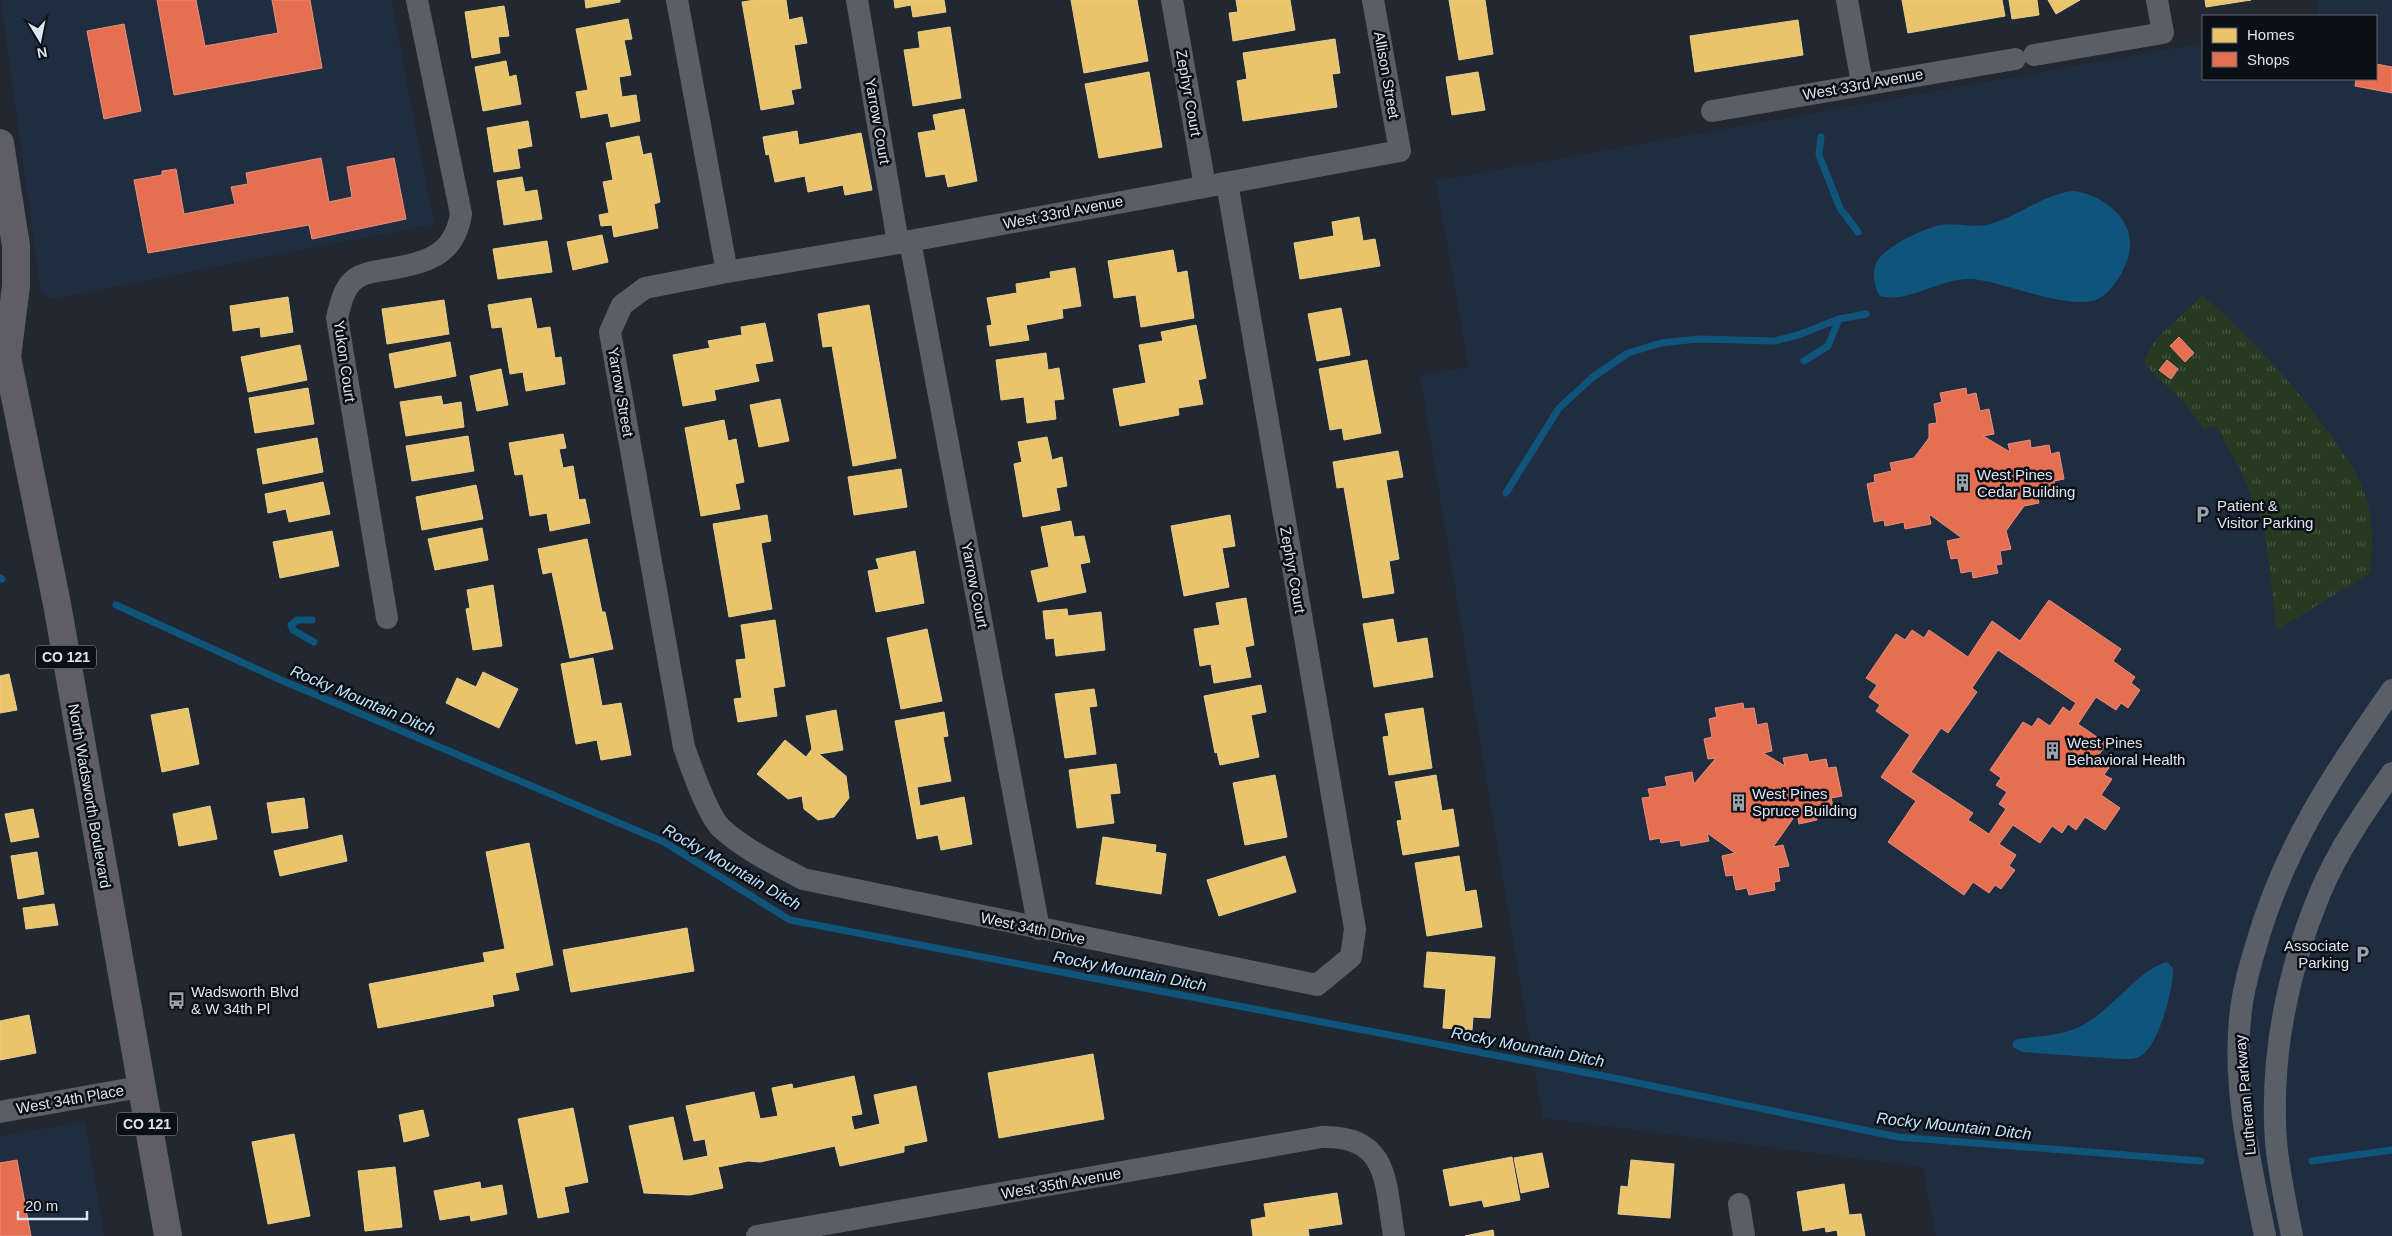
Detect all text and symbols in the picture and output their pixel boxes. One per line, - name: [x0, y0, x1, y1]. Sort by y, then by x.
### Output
- north arrow: [15, 15, 65, 65]
- legend: [2202, 15, 2377, 80]
- text: Homes: [2247, 26, 2295, 43]
- street label: Allison Street: [1371, 30, 1403, 121]
- text: N: [36, 44, 49, 62]
- street label: Zephyr Court: [1173, 48, 1205, 138]
- text: Shops: [2247, 51, 2290, 68]
- street label: West 33rd Avenue: [1801, 65, 1925, 103]
- street label: Yarrow Court: [862, 77, 894, 166]
- street label: West 33rd Avenue: [1001, 192, 1125, 232]
- street label: Yukon Court: [331, 319, 359, 404]
- street label: Yarrow Street: [605, 346, 637, 439]
- place label: West Pines Cedar Building: [1977, 466, 2075, 500]
- building icon: West Pines Cedar Building: [1953, 473, 1973, 493]
- place label: Patient & Visitor Parking: [2217, 497, 2313, 531]
- parking icon: Patient & Visitor Parking: [2193, 504, 2213, 524]
- street label: Zephyr Court: [1277, 525, 1309, 615]
- street label: Yarrow Court: [958, 541, 992, 630]
- road number: CO 121: [36, 646, 96, 669]
- water label: Rocky Mountain Ditch: [288, 662, 438, 738]
- street label: North Wadsworth Boulevard: [65, 702, 115, 890]
- place label: West Pines Behavioral Health: [2067, 734, 2185, 768]
- building icon: West Pines Behavioral Health: [2043, 741, 2063, 761]
- place label: West Pines Spruce Building: [1752, 785, 1857, 819]
- building icon: West Pines Spruce Building: [1728, 792, 1748, 812]
- water label: Rocky Mountain Ditch: [660, 821, 804, 913]
- street label: West 34th Drive: [979, 909, 1087, 947]
- place label: Associate Parking: [2284, 937, 2349, 971]
- parking icon: Associate Parking: [2353, 944, 2373, 964]
- water label: Rocky Mountain Ditch: [1052, 948, 1208, 994]
- place label: Wadsworth Blvd & W 34th Pl: [191, 983, 299, 1017]
- bus stop icon: Wadsworth Blvd & W 34th Pl: [167, 990, 187, 1010]
- water label: Rocky Mountain Ditch: [1450, 1024, 1606, 1070]
- street label: Lutheran Parkway: [2231, 1034, 2259, 1156]
- street label: West 34th Place: [15, 1081, 125, 1117]
- water label: Rocky Mountain Ditch: [1876, 1109, 2032, 1143]
- road number: CO 121: [117, 1112, 177, 1136]
- street label: West 35th Avenue: [1000, 1164, 1122, 1202]
- scale bar: [18, 1188, 86, 1220]
- text: 20 m: [25, 1197, 58, 1214]

